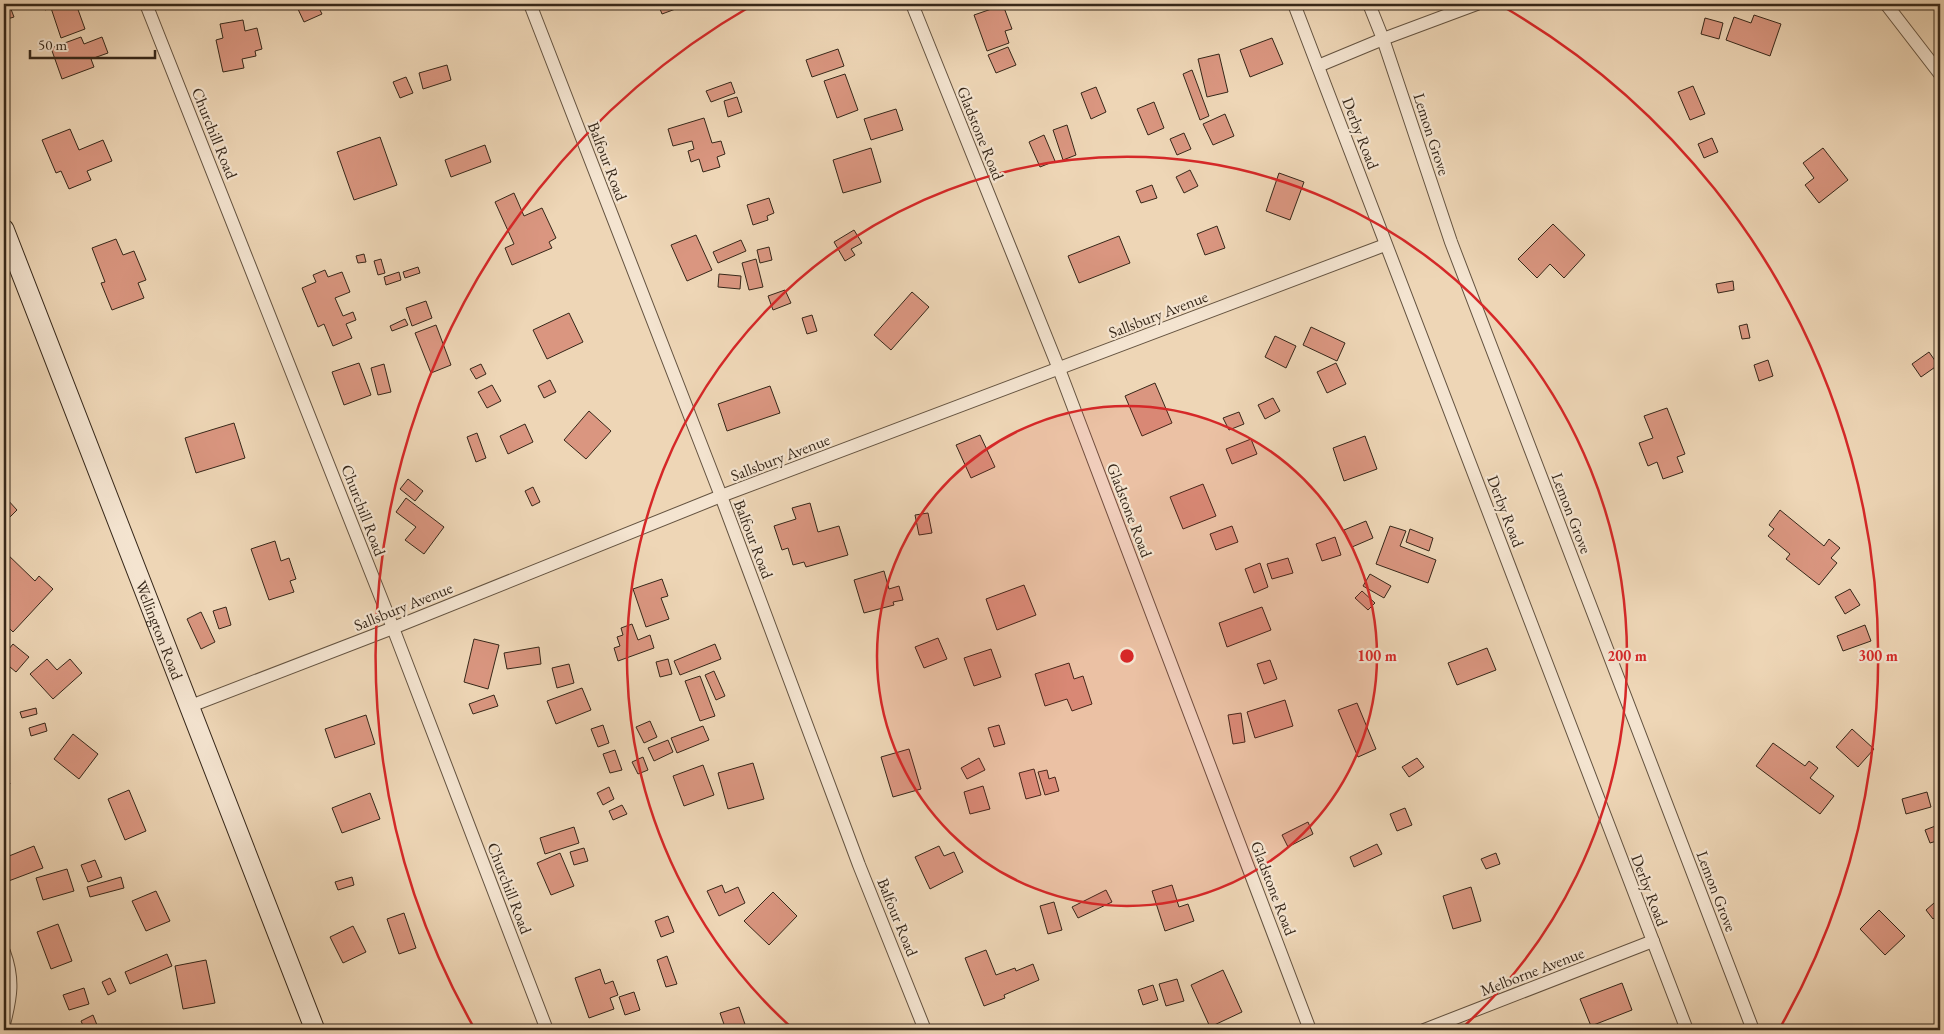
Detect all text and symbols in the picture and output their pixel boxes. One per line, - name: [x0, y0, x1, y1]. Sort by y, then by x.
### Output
- scale bar: [30, 28, 155, 60]
- text: 50 m: [38, 35, 67, 54]
- street label: Gladstone Road: [952, 83, 1009, 184]
- street label: Churchill Road: [187, 85, 243, 183]
- street label: Lemon Grove: [1408, 90, 1455, 178]
- street label: Derby Road: [1337, 94, 1384, 173]
- street label: Balfour Road: [583, 119, 632, 204]
- street label: Sallsbury Avenue: [1105, 286, 1211, 343]
- street label: Sallsbury Avenue: [727, 429, 833, 486]
- street label: Gladstone Road: [1102, 460, 1157, 561]
- street label: Churchill Road: [336, 461, 391, 560]
- street label: Lemon Grove: [1546, 470, 1597, 557]
- street label: Derby Road: [1482, 472, 1529, 551]
- street label: Balfour Road: [729, 497, 778, 582]
- street label: Sallsbury Avenue: [351, 577, 456, 636]
- street label: Wellington Road: [130, 578, 188, 683]
- text: 100 m: [1357, 646, 1397, 665]
- text: 200 m: [1607, 646, 1647, 665]
- text: 300 m: [1858, 646, 1898, 665]
- centre of rings: [1118, 647, 1136, 665]
- street label: Gladstone Road: [1246, 838, 1301, 939]
- street label: Churchill Road: [482, 839, 537, 938]
- street label: Lemon Grove: [1691, 848, 1742, 935]
- street label: Derby Road: [1626, 851, 1673, 930]
- street label: Balfour Road: [872, 875, 923, 960]
- street label: Melborne Avenue: [1477, 942, 1587, 1001]

